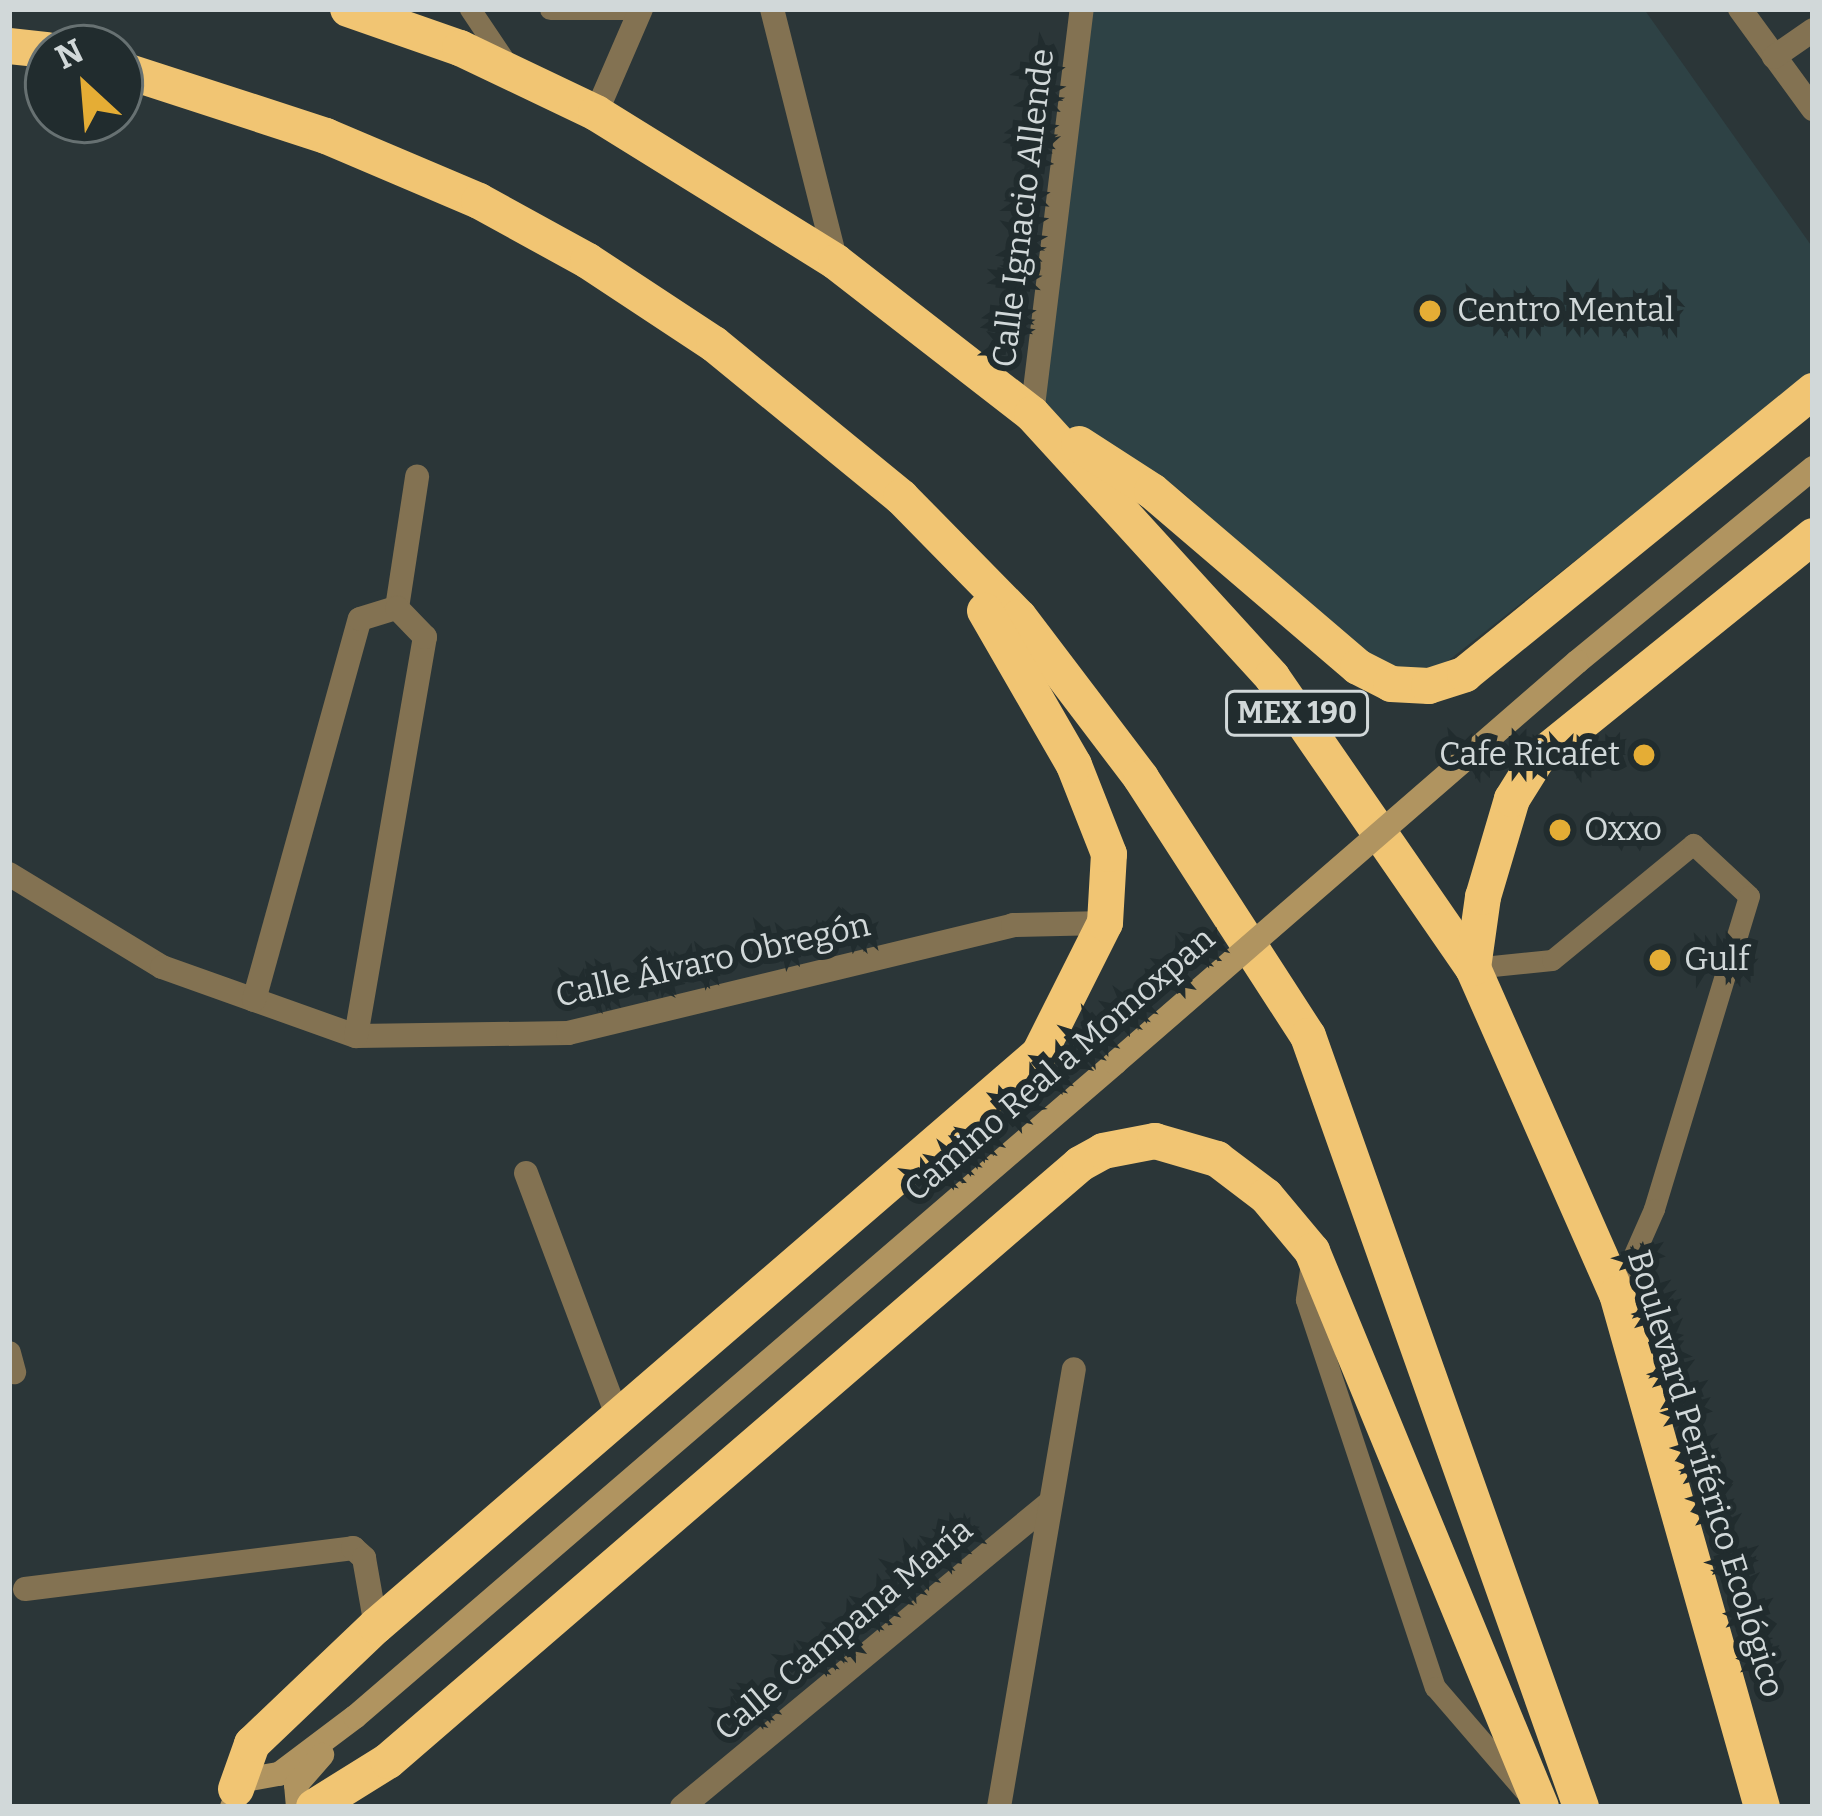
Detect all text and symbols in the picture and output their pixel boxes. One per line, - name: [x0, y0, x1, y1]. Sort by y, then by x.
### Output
- north arrow: [24, 24, 144, 144]
- text: N: [49, 31, 90, 78]
- street label: Calle Ignacio Allende: [985, 46, 1063, 370]
- place label: Centro Mental: [1457, 291, 1675, 331]
- marker: Centro Mental: [1414, 295, 1446, 327]
- road number: MEX 190: [1225, 689, 1369, 737]
- place label: Cafe Ricafet: [1439, 735, 1620, 775]
- marker: Cafe Ricafet: [1631, 742, 1657, 768]
- place label: Oxxo: [1584, 810, 1662, 850]
- marker: Oxxo: [1547, 817, 1573, 843]
- street label: Calle Álvaro Obregón: [552, 906, 874, 1016]
- street label: Camino Real a Momoxpan: [897, 920, 1223, 1210]
- place label: Gulf: [1684, 940, 1749, 980]
- marker: Gulf: [1647, 947, 1673, 973]
- street label: Boulevard Periférico Ecológico: [1618, 1246, 1792, 1702]
- street label: Calle Campana María: [707, 1511, 981, 1749]

